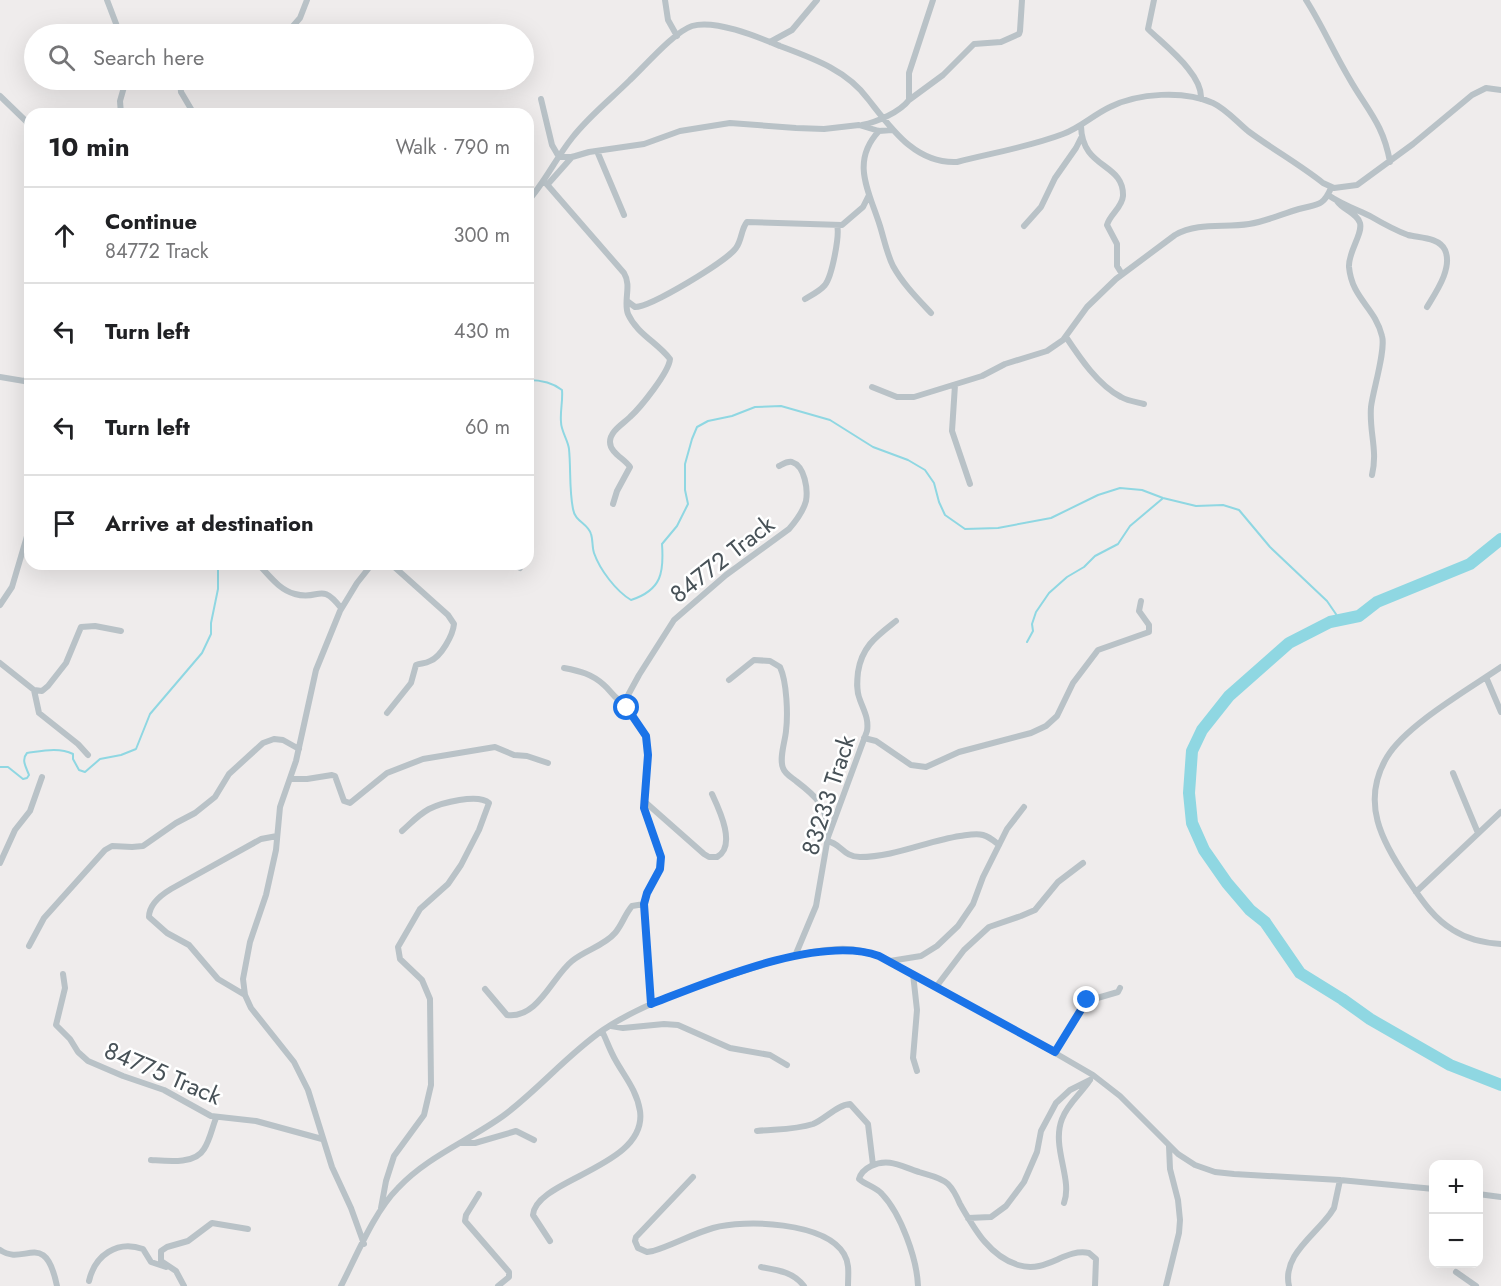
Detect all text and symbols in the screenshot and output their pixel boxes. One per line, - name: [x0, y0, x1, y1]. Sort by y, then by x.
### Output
- search box: [24, 24, 534, 90]
- icon: search: [45, 41, 78, 74]
- text: Search here: [93, 41, 204, 73]
- text: 10 min: [48, 128, 130, 166]
- text: Walk · 790 m: [396, 133, 510, 162]
- text: Continue: [105, 205, 197, 237]
- icon: ahead: [48, 219, 81, 252]
- text: 300 m: [453, 221, 510, 250]
- text: 84772 Track: [105, 237, 209, 266]
- icon: left: [48, 315, 81, 348]
- text: Turn left: [105, 315, 190, 347]
- text: 430 m: [454, 317, 510, 346]
- icon: left: [48, 411, 81, 444]
- text: Turn left: [105, 411, 190, 443]
- text: 60 m: [465, 413, 510, 442]
- icon: arrive: [48, 507, 81, 540]
- text: Arrive at destination: [105, 507, 314, 539]
- street label: 84772 Track: [662, 507, 782, 611]
- route start: [613, 694, 639, 720]
- street label: 83233 Track: [792, 730, 864, 860]
- route end: [1073, 986, 1099, 1012]
- street label: 84775 Track: [99, 1033, 227, 1114]
- map controls: [1429, 1160, 1483, 1268]
- button: +: [1429, 1160, 1483, 1214]
- button: −: [1429, 1214, 1483, 1268]

